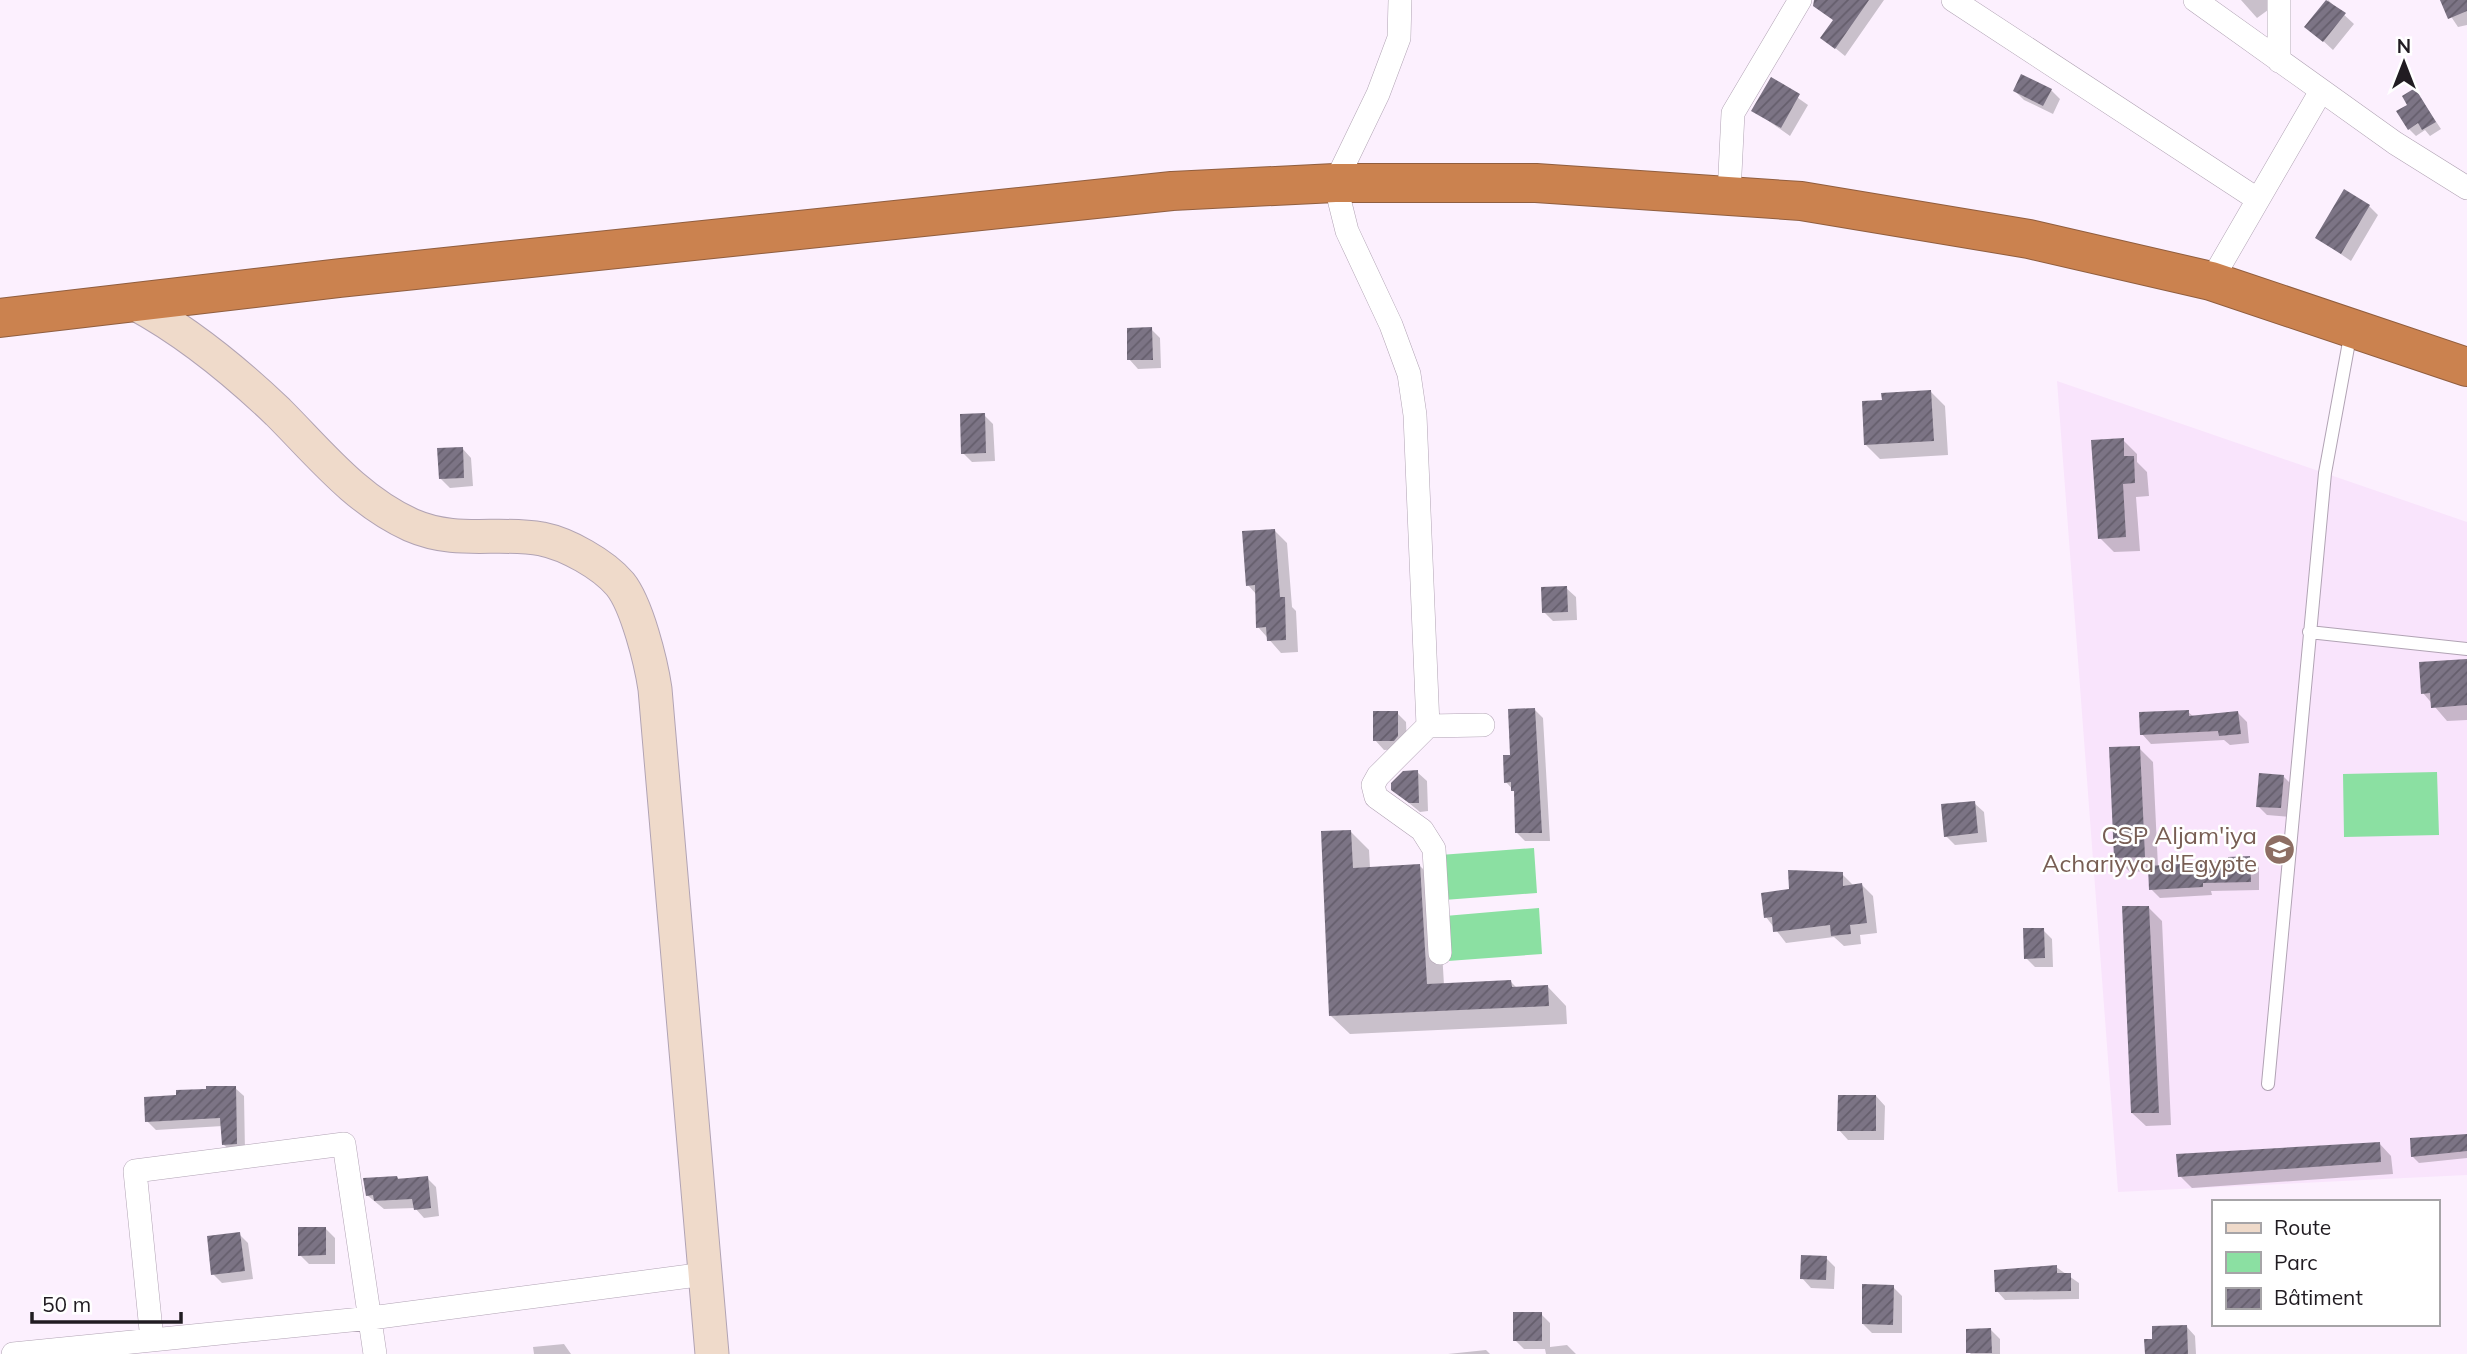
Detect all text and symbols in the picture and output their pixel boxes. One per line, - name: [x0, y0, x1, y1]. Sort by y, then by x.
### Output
- north arrow: [2369, 28, 2439, 98]
- text: N: [2397, 34, 2411, 58]
- place label: CSP Aljam'iya Achariyya d'Egypte: [2042, 820, 2257, 878]
- school or university icon: CSP Aljam'iya Achariyya d'Egypte: [2263, 832, 2297, 866]
- legend: [2212, 1200, 2439, 1326]
- text: Route: [2274, 1214, 2331, 1240]
- text: Parc: [2274, 1249, 2318, 1275]
- scale bar: [32, 1280, 180, 1324]
- text: Bâtiment: [2274, 1284, 2363, 1310]
- text: 50 m: [42, 1291, 91, 1317]

